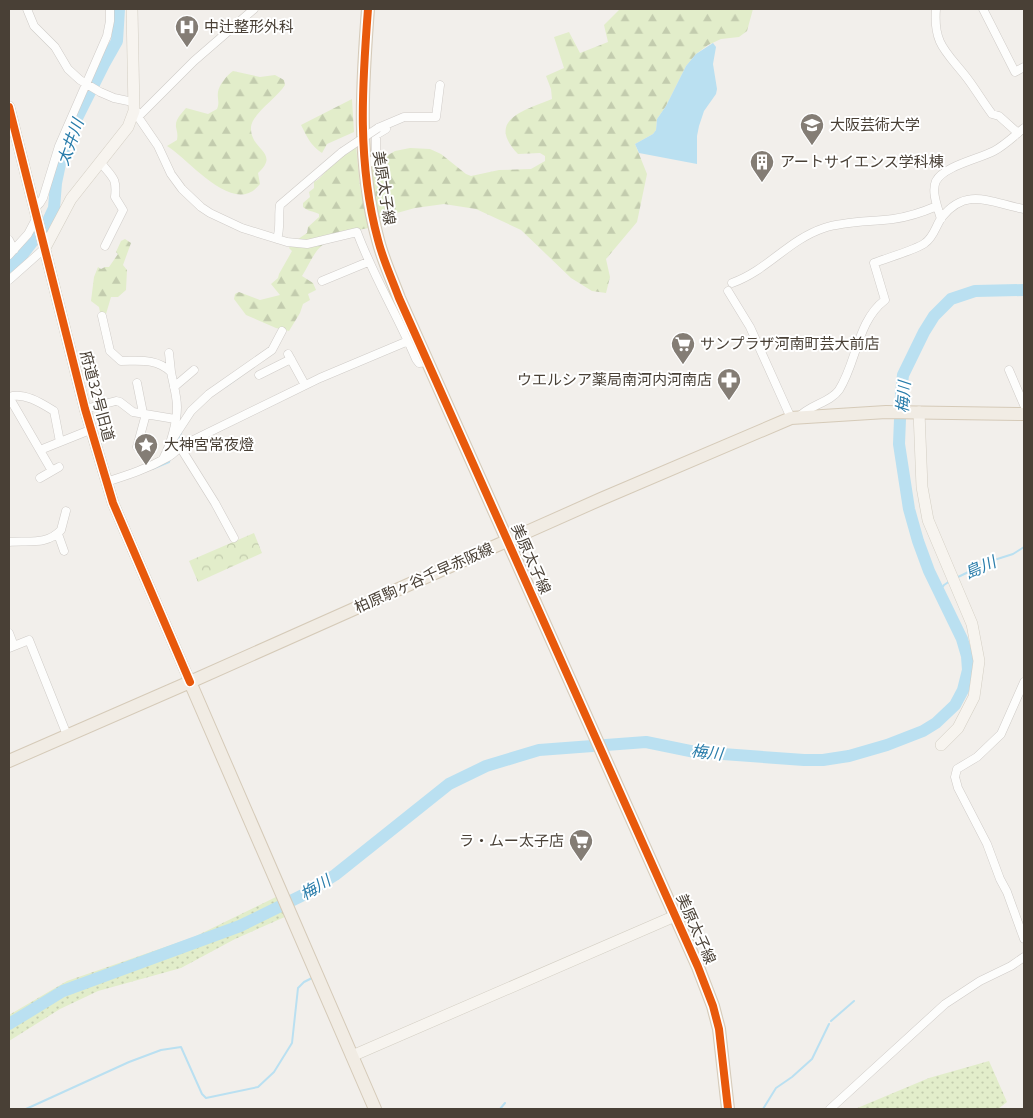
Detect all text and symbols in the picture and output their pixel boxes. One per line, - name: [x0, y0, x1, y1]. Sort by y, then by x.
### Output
- hospital icon: 中辻整形外科: [174, 14, 200, 48]
- place label: 中辻整形外科: [204, 17, 294, 37]
- school or university icon: 大阪芸術大学: [799, 112, 825, 146]
- water label: 太井川: [52, 114, 90, 169]
- place label: 大阪芸術大学: [830, 115, 920, 135]
- street label: 美原太子線: [368, 149, 400, 227]
- building icon: アートサイエンス学科棟: [749, 149, 775, 183]
- place label: アートサイエンス学科棟: [780, 152, 944, 172]
- supermarket icon: サンプラザ河南町芸大前店: [670, 331, 696, 365]
- place label: サンプラザ河南町芸大前店: [700, 334, 880, 354]
- street label: 府道32号旧道: [75, 348, 119, 444]
- pharmacy icon: ウエルシア薬局南河内河南店: [716, 367, 742, 401]
- place label: ウエルシア薬局南河内河南店: [517, 370, 712, 390]
- water label: 梅川: [892, 378, 916, 414]
- place icon: 大神宮常夜燈: [133, 432, 159, 466]
- place label: 大神宮常夜燈: [164, 435, 254, 455]
- street label: 美原太子線: [507, 521, 555, 597]
- street label: 柏原駒ヶ谷千早赤阪線: [351, 538, 497, 618]
- water label: 島川: [961, 551, 1001, 584]
- water label: 梅川: [690, 740, 726, 766]
- supermarket icon: ラ・ムー太子店: [568, 828, 594, 862]
- place label: ラ・ムー太子店: [459, 831, 564, 851]
- water label: 梅川: [296, 869, 337, 906]
- street label: 美原太子線: [672, 891, 720, 967]

